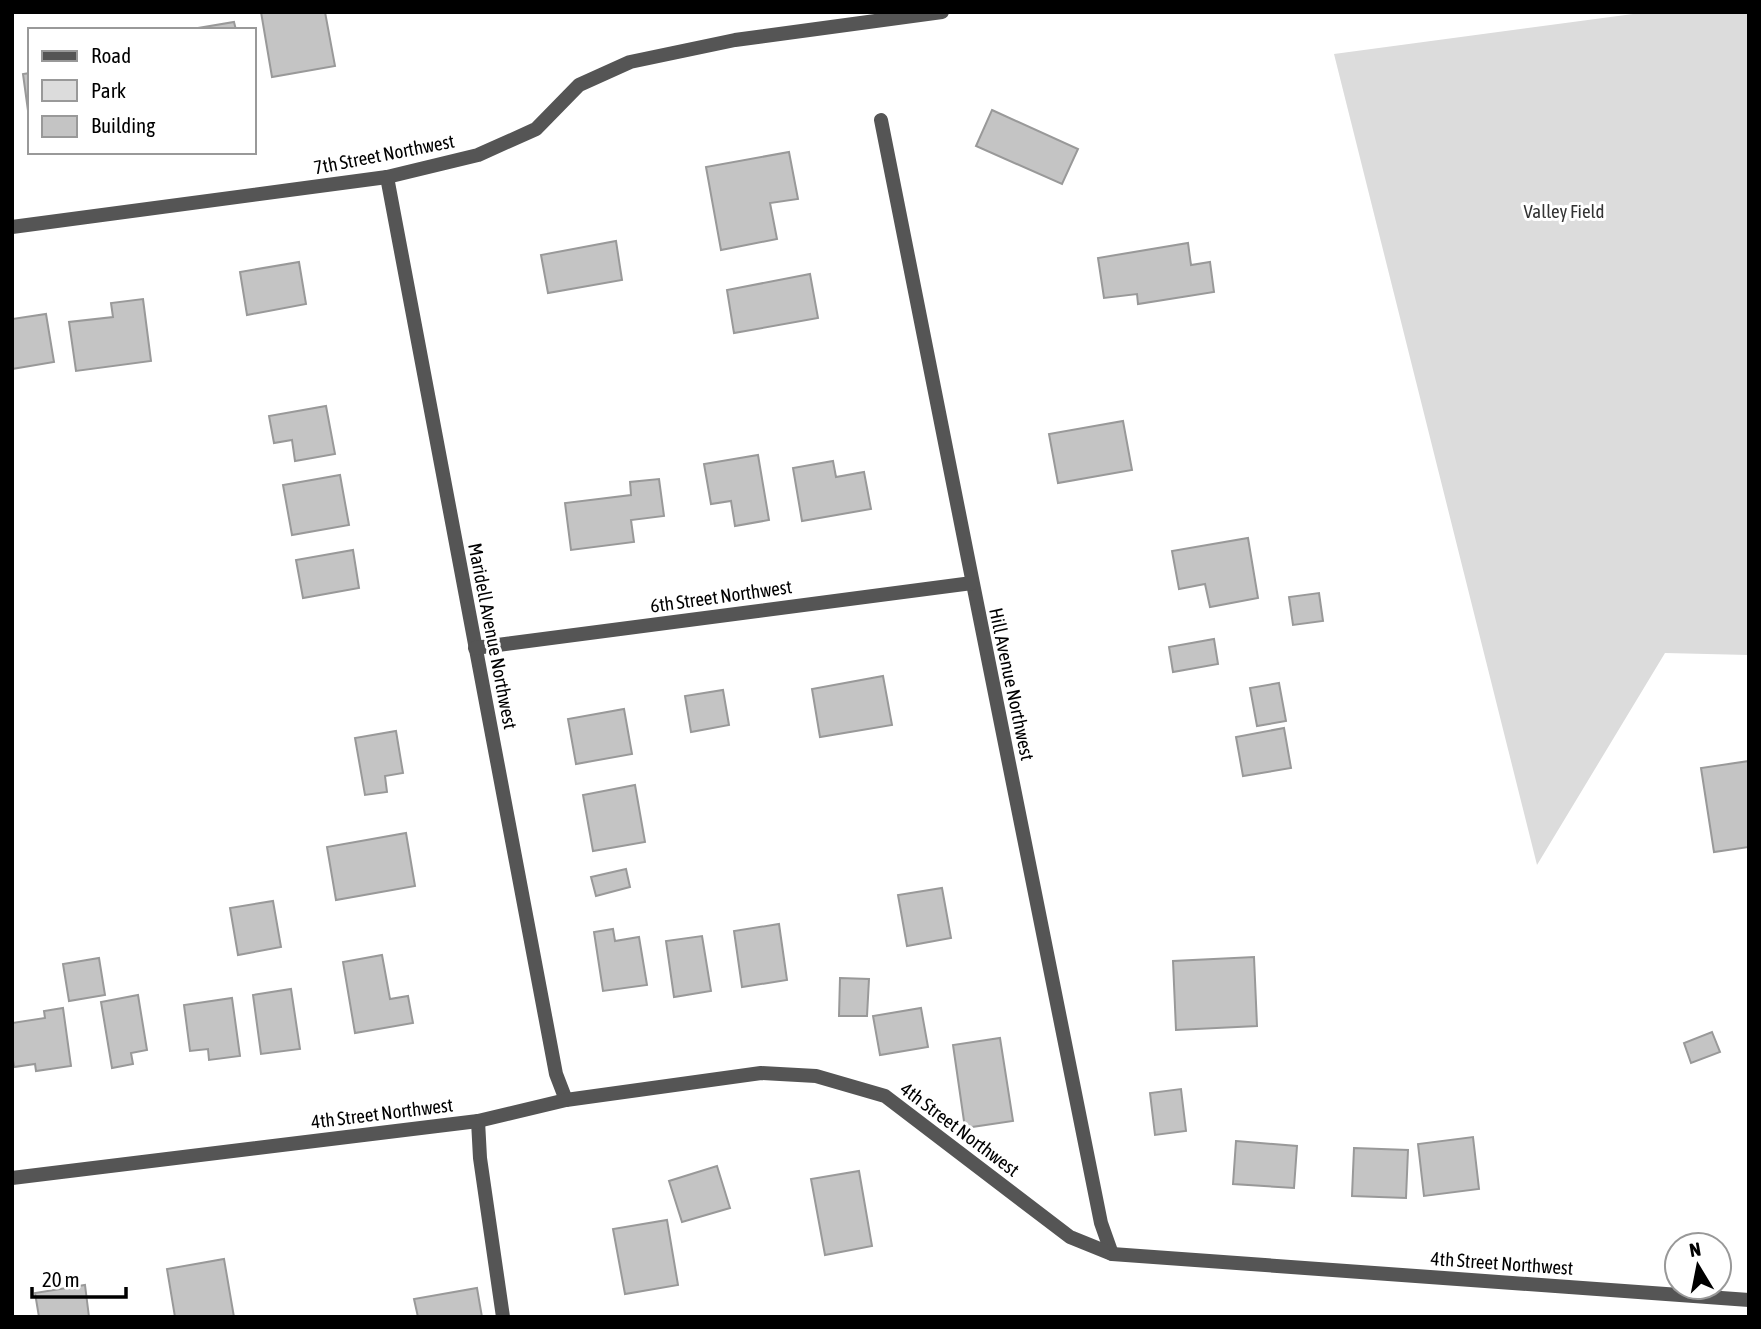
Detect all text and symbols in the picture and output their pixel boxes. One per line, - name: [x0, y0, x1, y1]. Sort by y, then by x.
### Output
- legend: [28, 28, 256, 154]
- text: Road: [91, 43, 131, 67]
- text: Park: [91, 78, 126, 102]
- text: Building: [91, 113, 155, 137]
- street label: 7th Street Northwest: [312, 130, 456, 178]
- park label: Valley Field: [1524, 200, 1604, 222]
- street label: Maridell Avenue Northwest: [464, 541, 522, 731]
- street label: 6th Street Northwest: [649, 575, 793, 617]
- street label: Hill Avenue Northwest: [985, 606, 1039, 762]
- street label: 4th Street Northwest: [896, 1077, 1024, 1181]
- street label: 4th Street Northwest: [310, 1093, 454, 1133]
- north arrow: [1663, 1231, 1733, 1301]
- text: N: [1688, 1237, 1702, 1261]
- street label: 4th Street Northwest: [1430, 1247, 1574, 1279]
- scale bar: [32, 1256, 126, 1300]
- text: 20 m: [42, 1267, 80, 1291]

